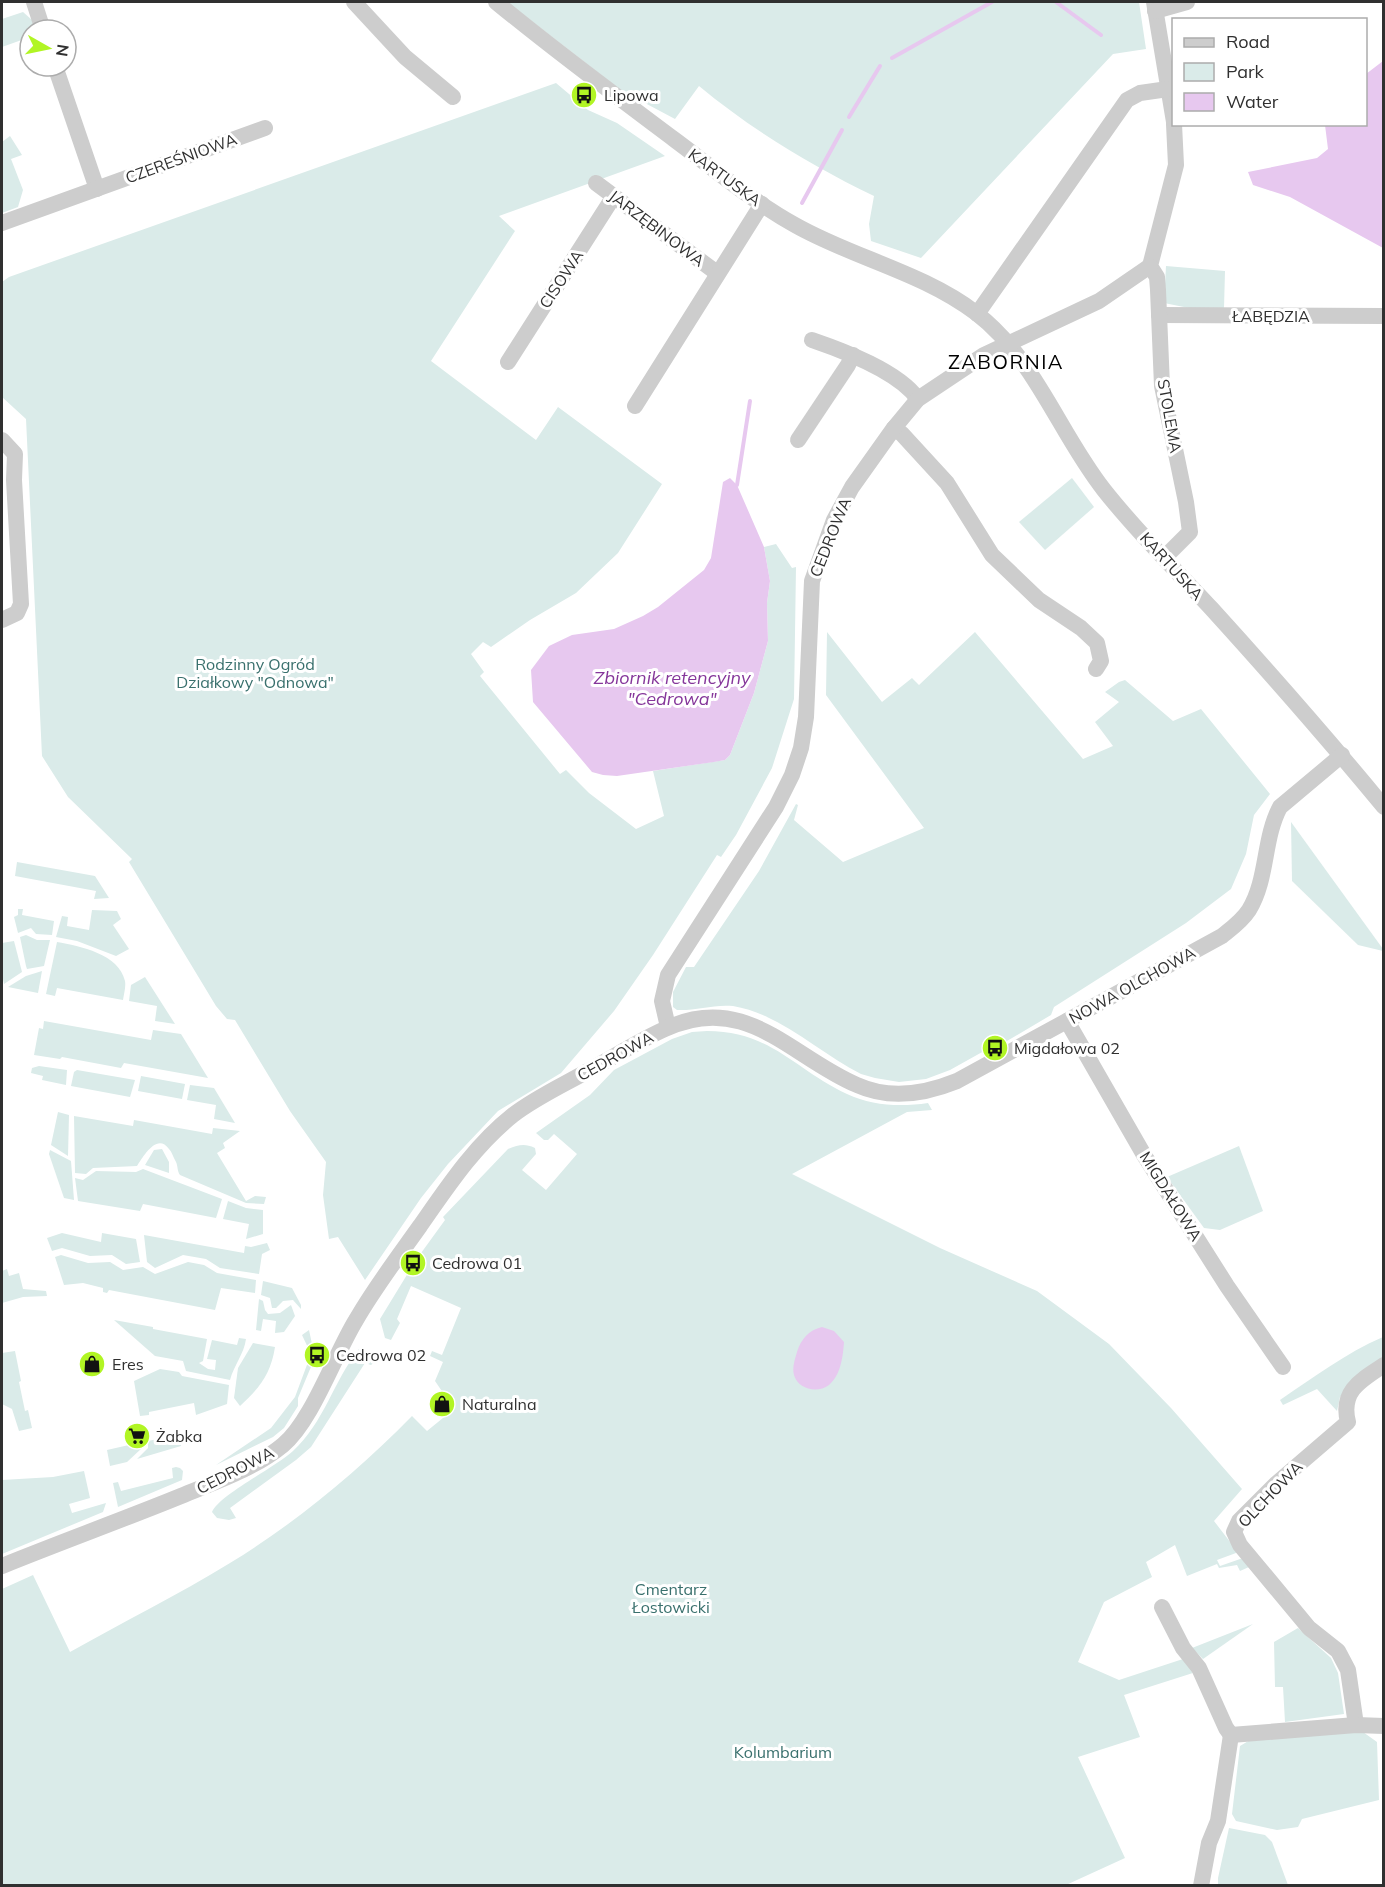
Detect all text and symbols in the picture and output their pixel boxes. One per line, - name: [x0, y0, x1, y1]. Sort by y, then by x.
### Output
- north arrow: [18, 18, 78, 78]
- legend: [1172, 18, 1367, 126]
- text: Road: [1226, 30, 1270, 53]
- text: N: [52, 43, 74, 58]
- text: Park: [1226, 60, 1265, 83]
- bus stop icon: Lipowa: [569, 80, 599, 110]
- place label: Lipowa: [604, 85, 659, 105]
- text: Water: [1226, 90, 1279, 113]
- street label: CZEREŚNIOWA: [123, 129, 240, 187]
- street label: KARTUSKA: [685, 144, 765, 210]
- street label: JARZĘBINOWA: [605, 185, 709, 271]
- street label: CISOWA: [535, 246, 587, 312]
- street label: ŁABĘDZIA: [1231, 306, 1310, 326]
- district label: ZABORNIA: [948, 349, 1064, 374]
- street label: STOLEMA: [1154, 378, 1186, 455]
- street label: CEDROWA: [805, 494, 855, 580]
- street label: KARTUSKA: [1136, 528, 1208, 604]
- park label: Rodzinny Ogród Działkowy "Odnowa": [176, 654, 334, 692]
- water label: Zbiornik retencyjny "Cedrowa": [593, 666, 752, 710]
- street label: NOWA OLCHOWA: [1065, 942, 1199, 1028]
- street label: CEDROWA: [573, 1027, 657, 1085]
- bus stop icon: Migdałowa 02: [980, 1033, 1010, 1063]
- place label: Migdałowa 02: [1014, 1038, 1120, 1058]
- street label: MIGDAŁOWA: [1135, 1147, 1207, 1245]
- bus stop icon: Cedrowa 01: [398, 1248, 428, 1278]
- place label: Cedrowa 01: [432, 1253, 522, 1273]
- bus stop icon: Cedrowa 02: [302, 1340, 332, 1370]
- place label: Cedrowa 02: [336, 1345, 426, 1365]
- shop icon: Eres: [77, 1349, 107, 1379]
- place label: Eres: [112, 1354, 144, 1374]
- shop icon: Naturalna: [427, 1389, 457, 1419]
- place label: Naturalna: [462, 1394, 537, 1414]
- supermarket icon: Żabka: [122, 1421, 152, 1451]
- place label: Żabka: [156, 1426, 202, 1446]
- street label: CEDROWA: [193, 1442, 277, 1498]
- street label: OLCHOWA: [1233, 1457, 1307, 1531]
- park label: Cmentarz Łostowicki: [631, 1579, 710, 1617]
- park label: Kolumbarium: [734, 1742, 832, 1762]

